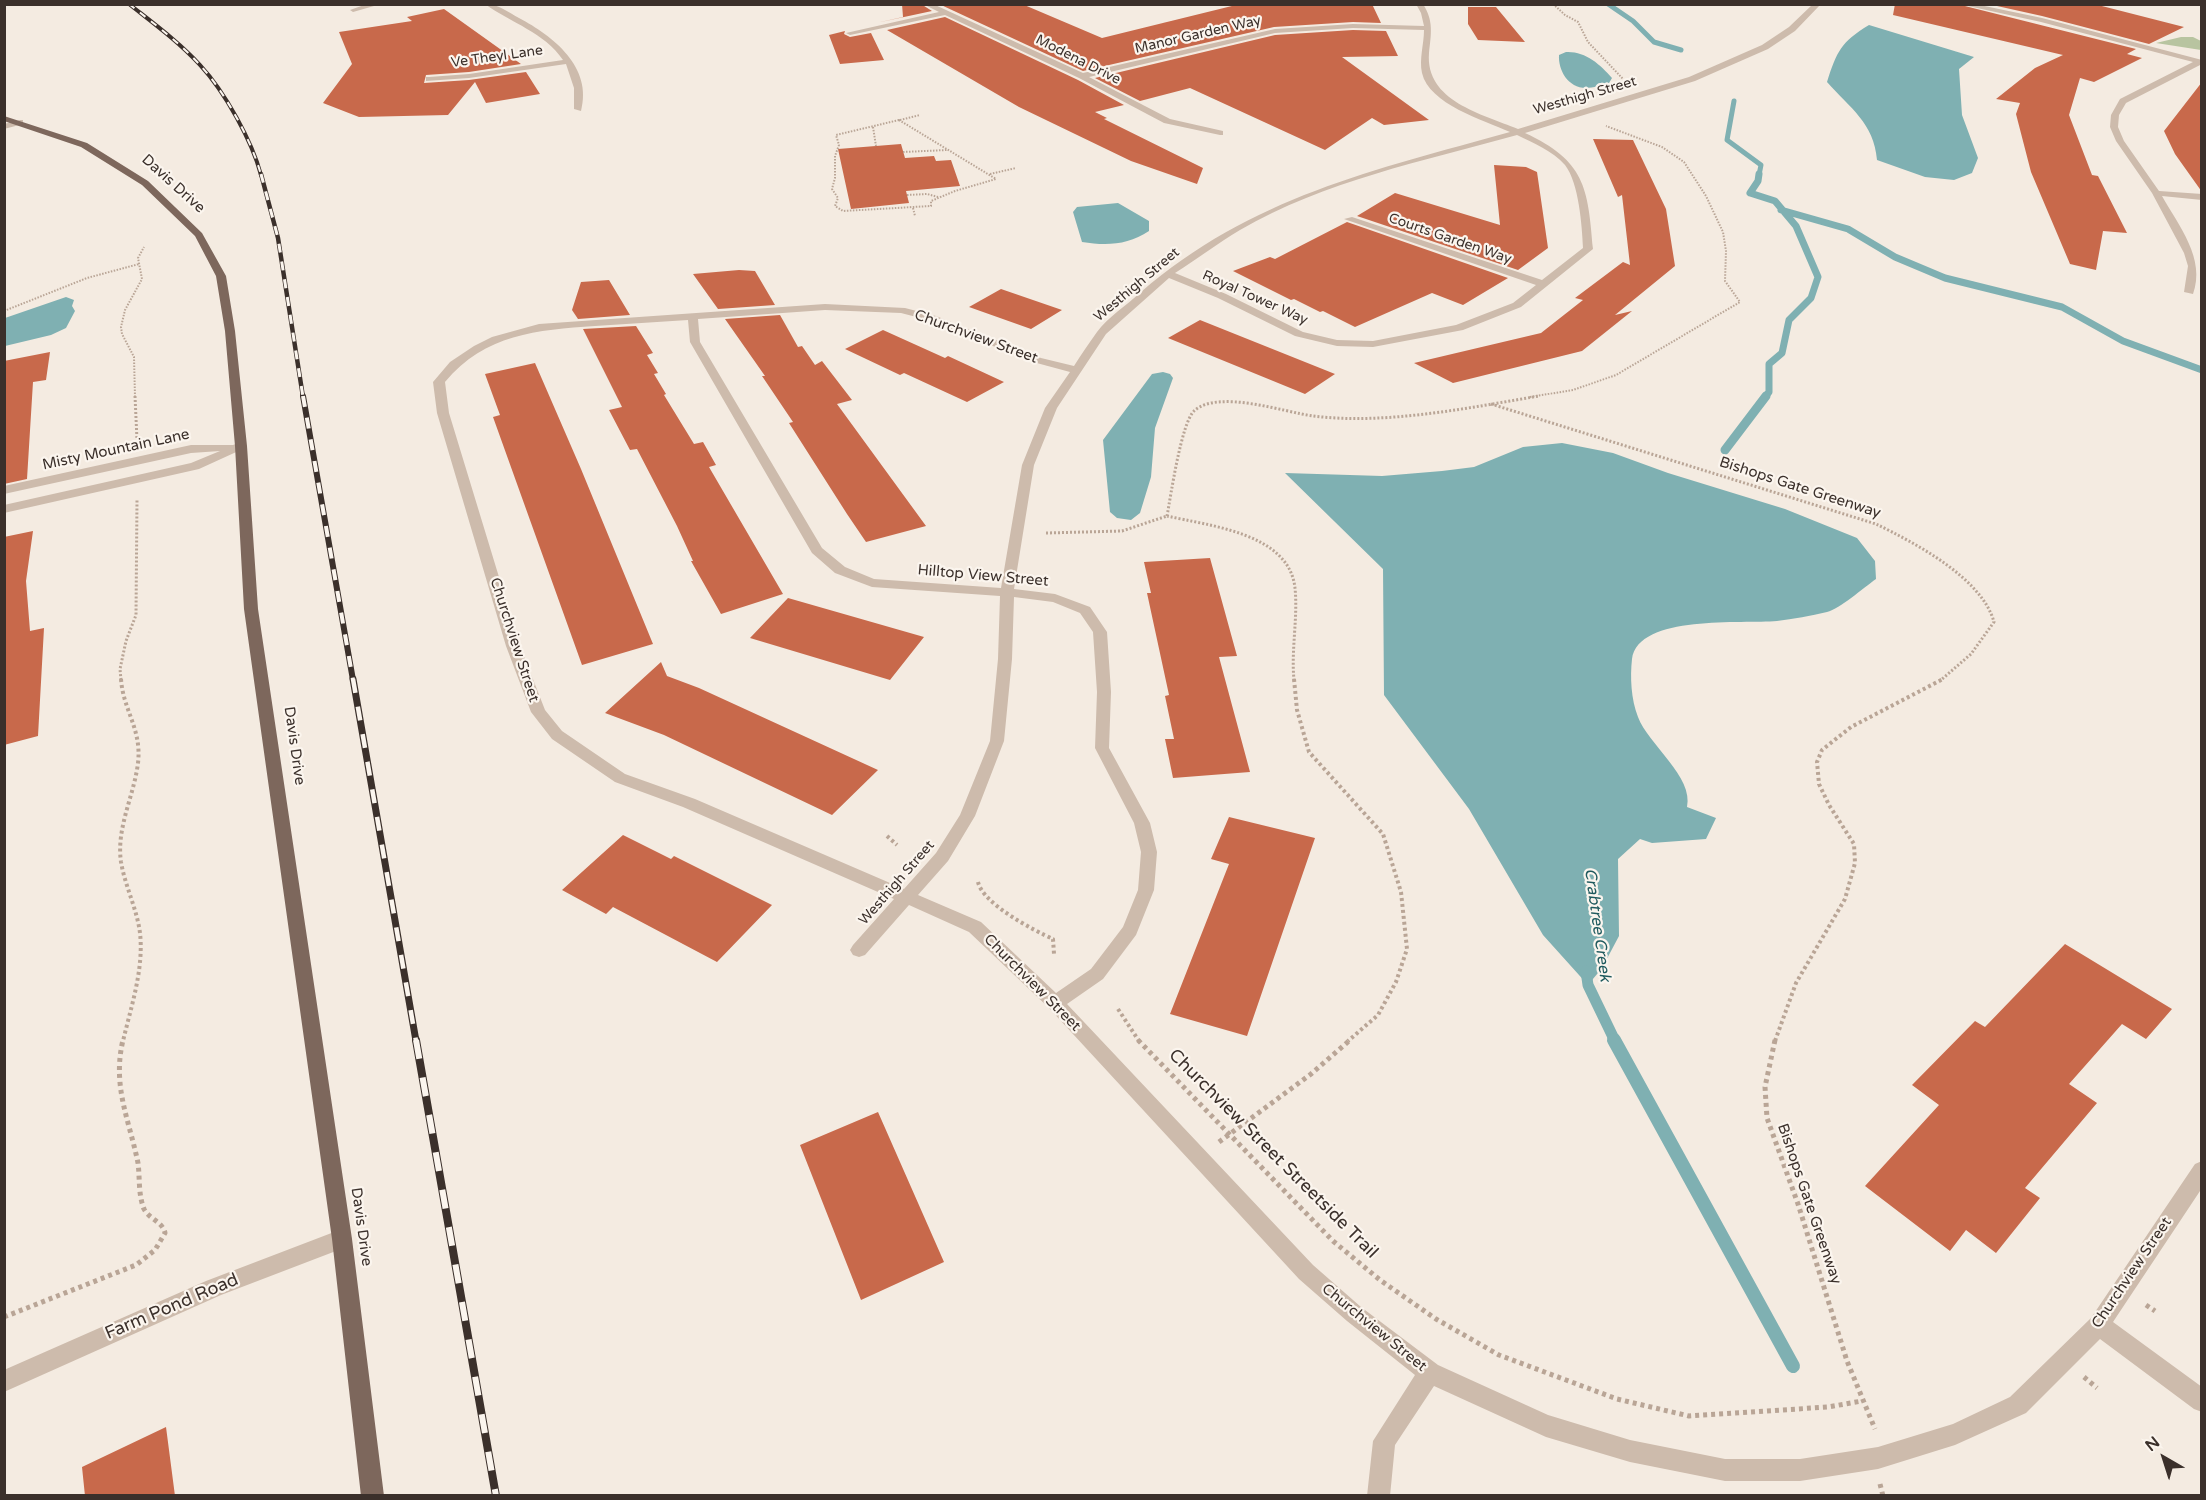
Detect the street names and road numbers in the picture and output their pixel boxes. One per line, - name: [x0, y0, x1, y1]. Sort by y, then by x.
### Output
- street label: Manor Garden Way: [1133, 12, 1263, 58]
- street label: Modena Drive: [1033, 31, 1123, 89]
- street label: Ve Theyl Lane: [450, 42, 544, 72]
- street label: Westhigh Street: [1532, 73, 1638, 119]
- street label: Davis Drive: [138, 151, 208, 217]
- street label: Courts Garden Way: [1386, 210, 1514, 268]
- street label: Westhigh Street: [1091, 244, 1183, 326]
- street label: Royal Tower Way: [1200, 267, 1310, 329]
- street label: Churchview Street: [912, 306, 1040, 368]
- street label: Misty Mountain Lane: [41, 426, 191, 474]
- street label: Bishops Gate Greenway: [1717, 453, 1883, 523]
- street label: Hilltop View Street: [917, 561, 1049, 591]
- street label: Churchview Street: [485, 575, 543, 705]
- street label: Davis Drive: [280, 706, 308, 786]
- street label: Westhigh Street: [856, 837, 938, 929]
- street label: Churchview Street: [980, 931, 1084, 1035]
- street label: Churchview Street Streetside Trail: [1164, 1045, 1382, 1263]
- street label: Bishops Gate Greenway: [1773, 1121, 1845, 1287]
- street label: Davis Drive: [347, 1187, 375, 1267]
- street label: Churchview Street: [2088, 1214, 2176, 1332]
- street label: Farm Pond Road: [102, 1269, 242, 1345]
- street label: Churchview Street: [1318, 1280, 1430, 1376]

